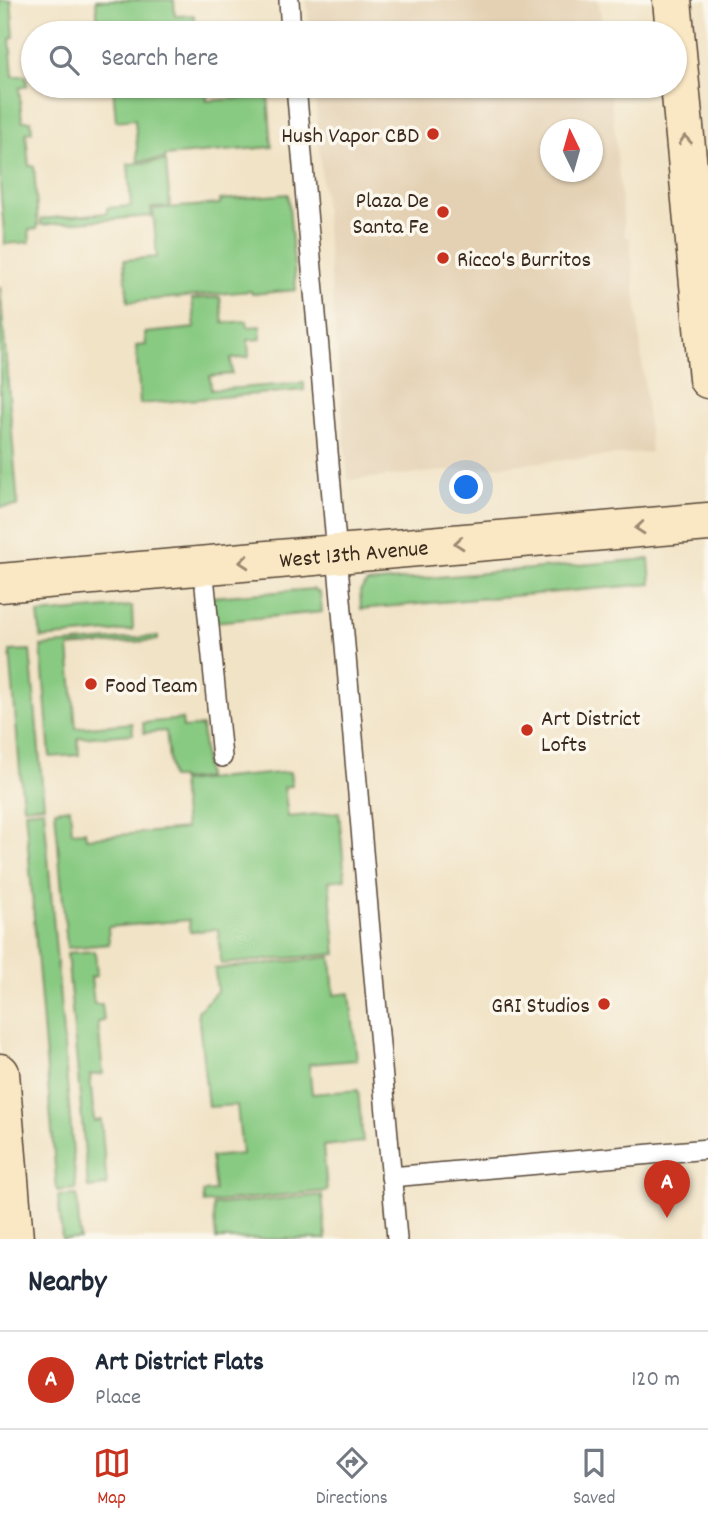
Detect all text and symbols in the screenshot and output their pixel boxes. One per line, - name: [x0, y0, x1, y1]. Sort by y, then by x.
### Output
- search box: [21, 21, 687, 98]
- icon: search: [45, 41, 83, 79]
- text: Search here: [101, 41, 219, 78]
- north arrow: [540, 119, 603, 182]
- place label: Hush Vapor CBD: [281, 121, 419, 154]
- marker: Hush Vapor CBD: [425, 126, 441, 142]
- one-way arrow: [678, 134, 693, 145]
- place label: Plaza De Santa Fe: [353, 186, 429, 245]
- marker: Plaza De Santa Fe: [435, 204, 451, 220]
- place label: Ricco's Burritos: [457, 245, 591, 278]
- marker: Ricco's Burritos: [435, 250, 451, 266]
- your location: [449, 470, 483, 504]
- one-way arrow: [634, 520, 645, 535]
- street label: West 13th Avenue: [278, 533, 430, 579]
- one-way arrow: [454, 536, 465, 551]
- one-way arrow: [239, 554, 250, 569]
- place label: Food Team: [105, 671, 198, 704]
- marker: Food Team: [83, 676, 99, 692]
- place label: Art District Lofts: [541, 704, 641, 763]
- marker: Art District Lofts: [519, 722, 535, 738]
- place label: GRI Studios: [491, 991, 590, 1024]
- marker: GRI Studios: [596, 996, 612, 1012]
- pin: A: [644, 1160, 690, 1218]
- text: Nearby: [28, 1263, 106, 1306]
- text: Art District Flats: [95, 1345, 264, 1382]
- text: A: [45, 1364, 57, 1397]
- text: 120 m: [631, 1364, 680, 1397]
- text: Place: [95, 1382, 141, 1415]
- tab: Map: [93, 1444, 131, 1513]
- tab: Directions: [316, 1444, 388, 1513]
- tab: Saved: [573, 1444, 615, 1513]

